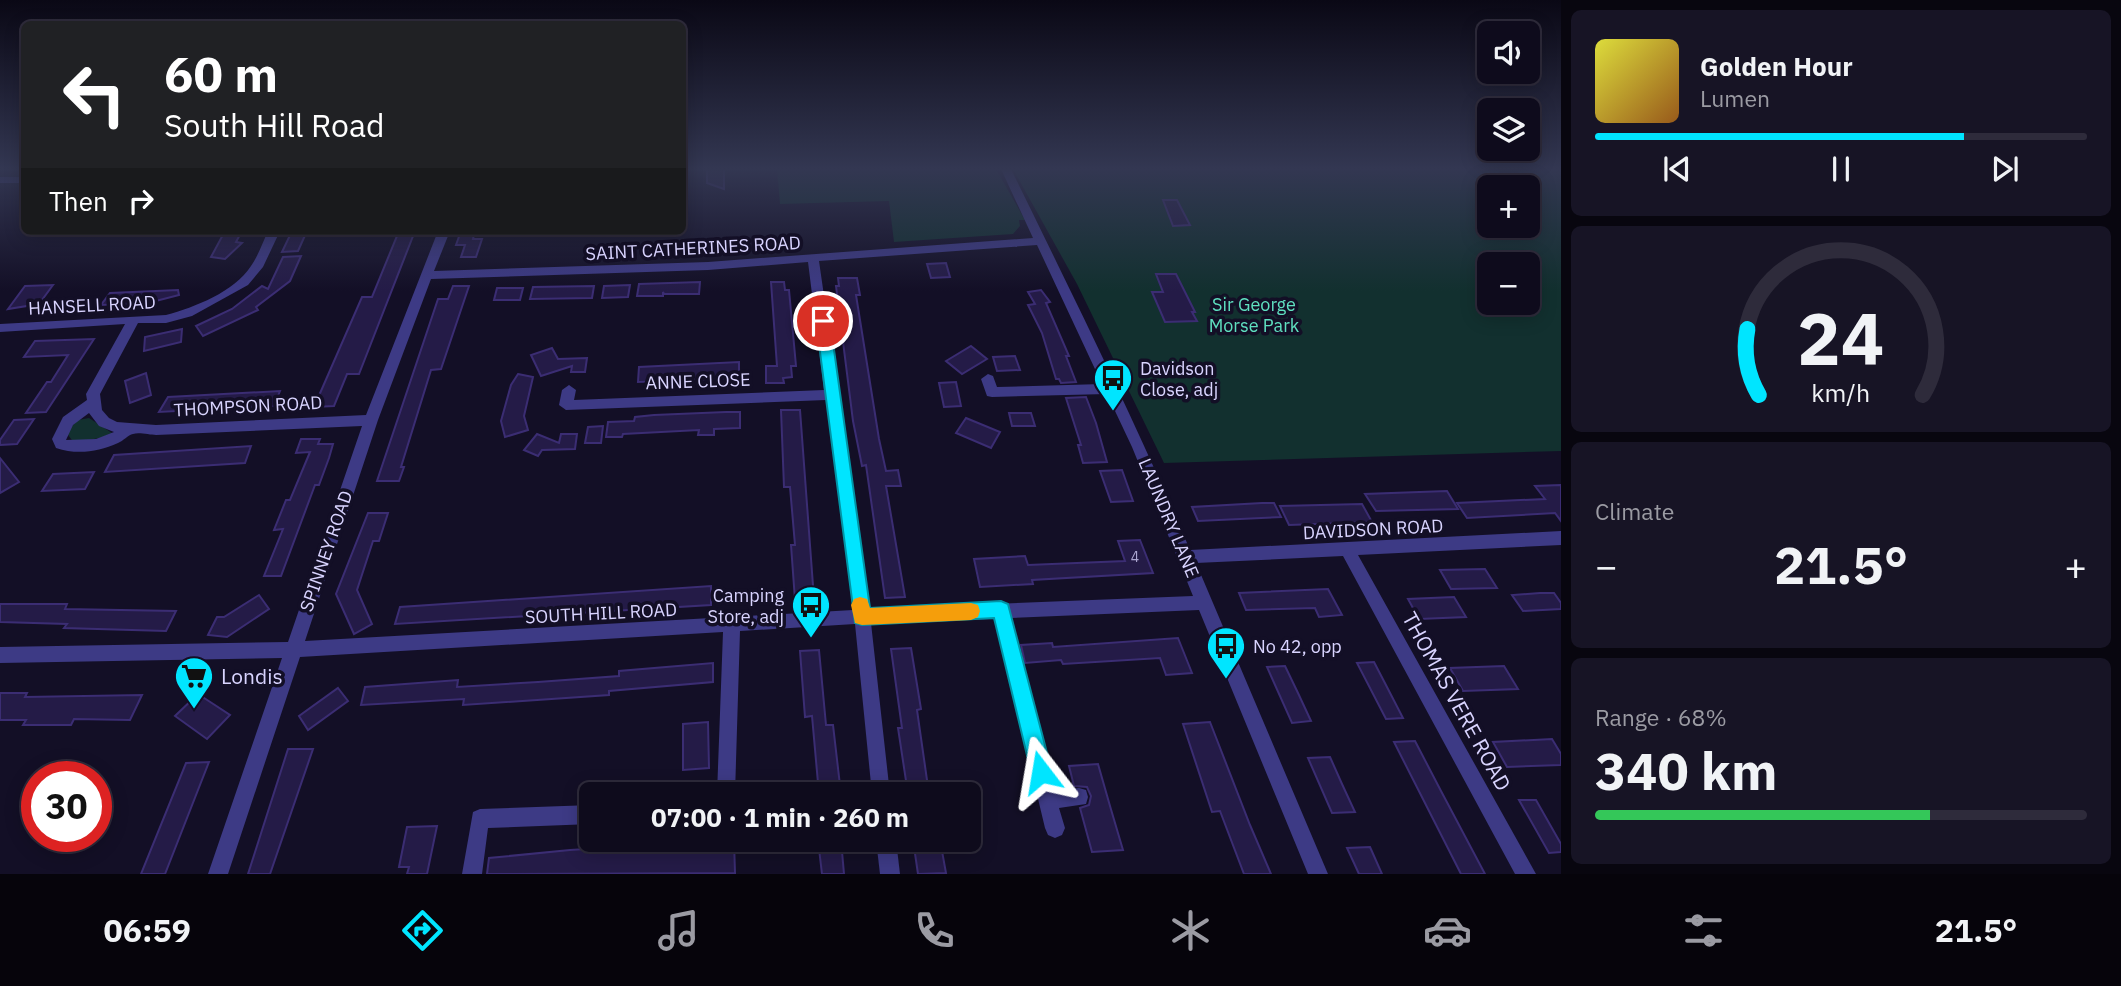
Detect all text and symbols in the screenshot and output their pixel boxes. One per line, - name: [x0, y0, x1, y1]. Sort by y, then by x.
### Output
- map controls: [1477, 21, 1540, 315]
- button: sound: [1477, 21, 1540, 84]
- text: 60 m: [164, 42, 278, 105]
- icon: left: [49, 49, 140, 140]
- text: Golden Hour: [1700, 49, 1853, 83]
- text: Lumen: [1700, 83, 1770, 113]
- button: layers: [1477, 98, 1540, 161]
- text: South Hill Road: [164, 104, 385, 146]
- icon: previous: [1658, 150, 1696, 188]
- icon: pause: [1822, 150, 1860, 188]
- icon: next: [1986, 150, 2024, 188]
- button: +: [1477, 175, 1540, 238]
- icon: right: [122, 182, 160, 220]
- text: Then: [49, 184, 108, 218]
- street label: SAINT CATHERINES ROAD: [585, 231, 801, 265]
- button: −: [1477, 252, 1540, 315]
- street label: HANSELL ROAD: [28, 290, 156, 320]
- text: 24: [1797, 290, 1885, 385]
- pin: [793, 291, 853, 351]
- park label: Sir George Morse Park: [1209, 293, 1300, 337]
- icon: arrive: [804, 302, 842, 340]
- bus stop icon: Davidson Close, adj: [1092, 357, 1134, 412]
- place label: Davidson Close, adj: [1140, 357, 1218, 401]
- street label: ANNE CLOSE: [645, 368, 751, 394]
- text: km/h: [1812, 376, 1870, 409]
- street label: THOMPSON ROAD: [173, 391, 323, 421]
- street label: LAUNDRY LANE: [1133, 455, 1205, 581]
- street label: SPINNEY ROAD: [295, 487, 357, 615]
- text: Climate: [1595, 496, 1674, 526]
- street label: DAVIDSON ROAD: [1302, 514, 1444, 544]
- text: 21.5°: [1774, 531, 1908, 598]
- text: −: [1595, 541, 1618, 590]
- text: +: [2064, 541, 2087, 590]
- house number: 4: [1131, 548, 1139, 566]
- place label: Camping Store, adj: [707, 584, 784, 628]
- bus stop icon: Camping Store, adj: [790, 584, 832, 639]
- street label: SOUTH HILL ROAD: [524, 598, 678, 628]
- street label: THOMAS VERE ROAD: [1396, 607, 1518, 795]
- bus stop icon: No 42, opp: [1205, 625, 1247, 680]
- place label: No 42, opp: [1253, 635, 1342, 658]
- supermarket icon: Londis: [173, 655, 215, 710]
- place label: Londis: [221, 662, 283, 690]
- text: Range · 68%: [1595, 702, 1727, 732]
- position arrow: [1004, 735, 1078, 809]
- text: 340 km: [1595, 737, 1777, 804]
- speed limit sign: 30: [21, 761, 112, 852]
- text: 07:00 · 1 min · 260 m: [651, 800, 909, 834]
- icon: directions: [398, 906, 447, 955]
- icon: music: [654, 906, 703, 955]
- icon: phone: [910, 906, 959, 955]
- icon: climate: [1166, 906, 1215, 955]
- icon: car: [1423, 906, 1472, 955]
- icon: filters: [1679, 906, 1728, 955]
- text: 06:59: [104, 909, 191, 951]
- text: 21.5°: [1935, 909, 2017, 951]

